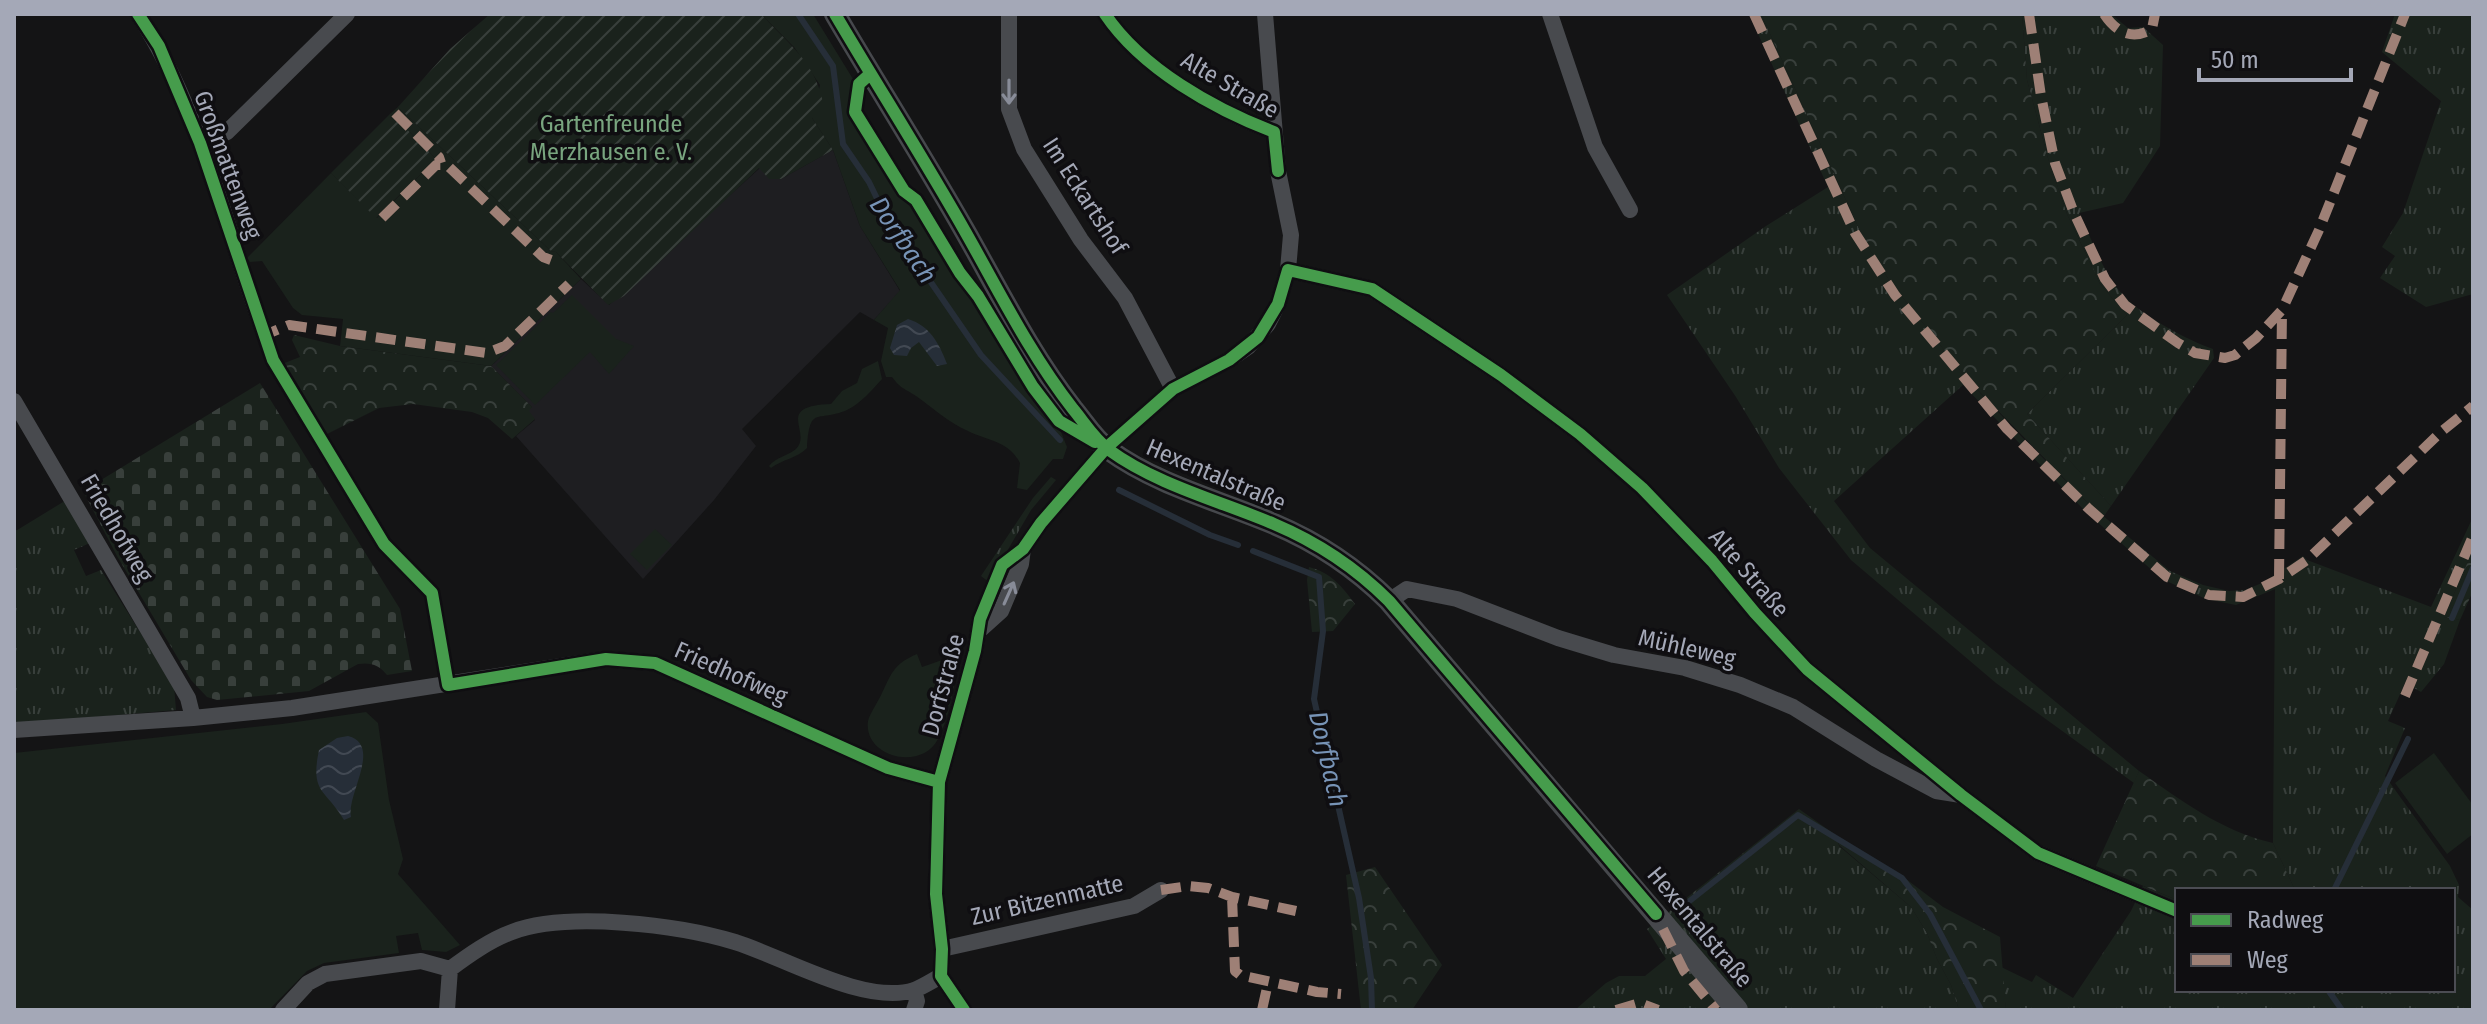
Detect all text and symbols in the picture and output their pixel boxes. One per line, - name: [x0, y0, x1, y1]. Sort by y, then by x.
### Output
- scale bar: [2199, 32, 2351, 82]
- street label: Alte Straße: [1176, 46, 1284, 124]
- text: 50 m: [2211, 46, 2259, 74]
- one-way arrow: [1001, 78, 1017, 105]
- street label: Großmattenweg: [188, 87, 268, 244]
- park label: Gartenfreunde Merzhausen e. V.: [530, 110, 692, 166]
- street label: Im Eckartshof: [1037, 133, 1134, 261]
- water label: Dorfbach: [863, 191, 943, 289]
- street label: Hexentalstraße: [1142, 433, 1290, 517]
- street label: Friedhofweg: [75, 469, 160, 588]
- street label: Alte Straße: [1703, 523, 1795, 623]
- one-way arrow: [1002, 581, 1017, 606]
- street label: Mühleweg: [1636, 623, 1739, 673]
- street label: Dorfstraße: [916, 631, 970, 739]
- street label: Friedhofweg: [670, 636, 792, 711]
- water label: Dorfbach: [1302, 708, 1354, 810]
- street label: Hexentalstraße: [1641, 861, 1759, 993]
- street label: Zur Bitzenmatte: [968, 869, 1126, 931]
- legend: [2175, 888, 2455, 992]
- text: Radweg: [2247, 906, 2324, 934]
- text: Weg: [2247, 946, 2289, 974]

